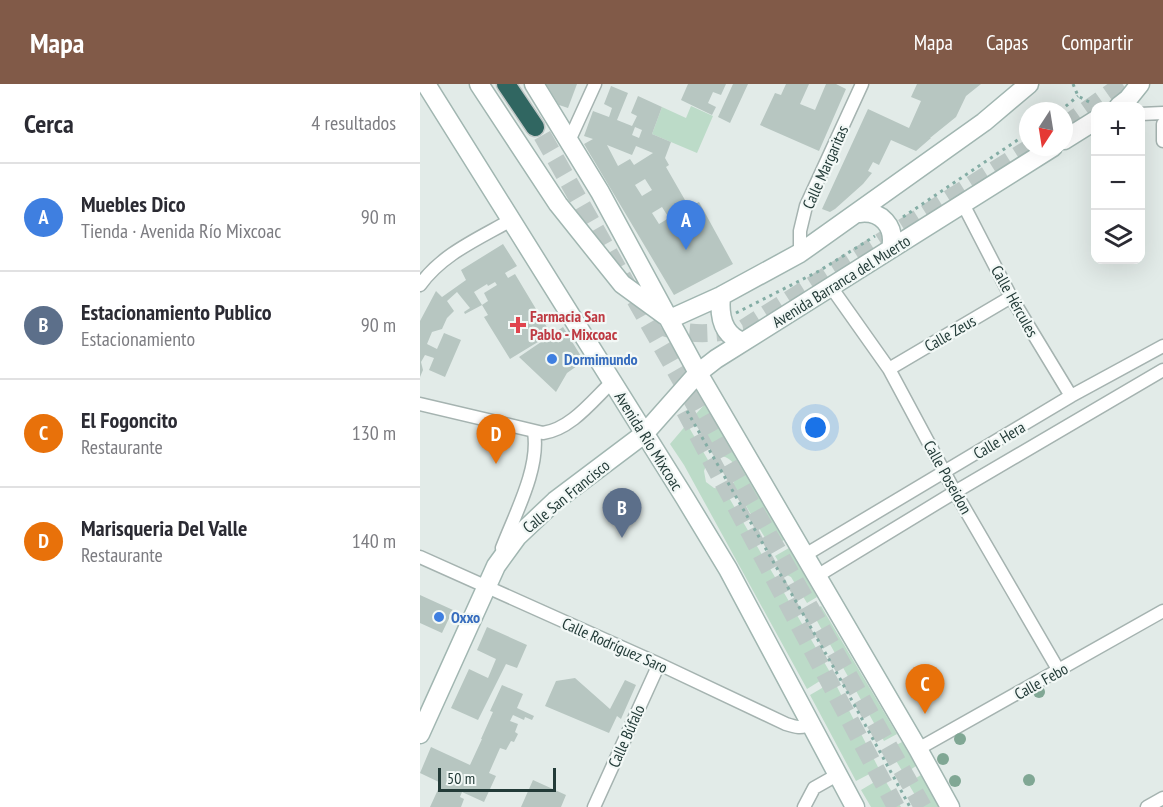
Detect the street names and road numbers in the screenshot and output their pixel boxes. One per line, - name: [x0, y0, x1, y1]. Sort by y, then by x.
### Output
- street label: Calle Margaritas: [798, 122, 852, 212]
- street label: Avenida Barranca del Muerto: [768, 230, 914, 332]
- street label: Calle Hércules: [987, 262, 1043, 340]
- street label: Calle Zeus: [921, 310, 979, 356]
- street label: Avenida Río Mixcoac: [611, 388, 688, 494]
- street label: Calle Hera: [969, 417, 1029, 463]
- street label: Calle Poseidon: [920, 437, 976, 517]
- street label: Calle San Francisco: [519, 455, 614, 537]
- street label: Calle Rodríguez Saro: [559, 613, 671, 677]
- street label: Calle Febo: [1011, 658, 1071, 704]
- street label: Calle Búfalo: [603, 701, 649, 770]

